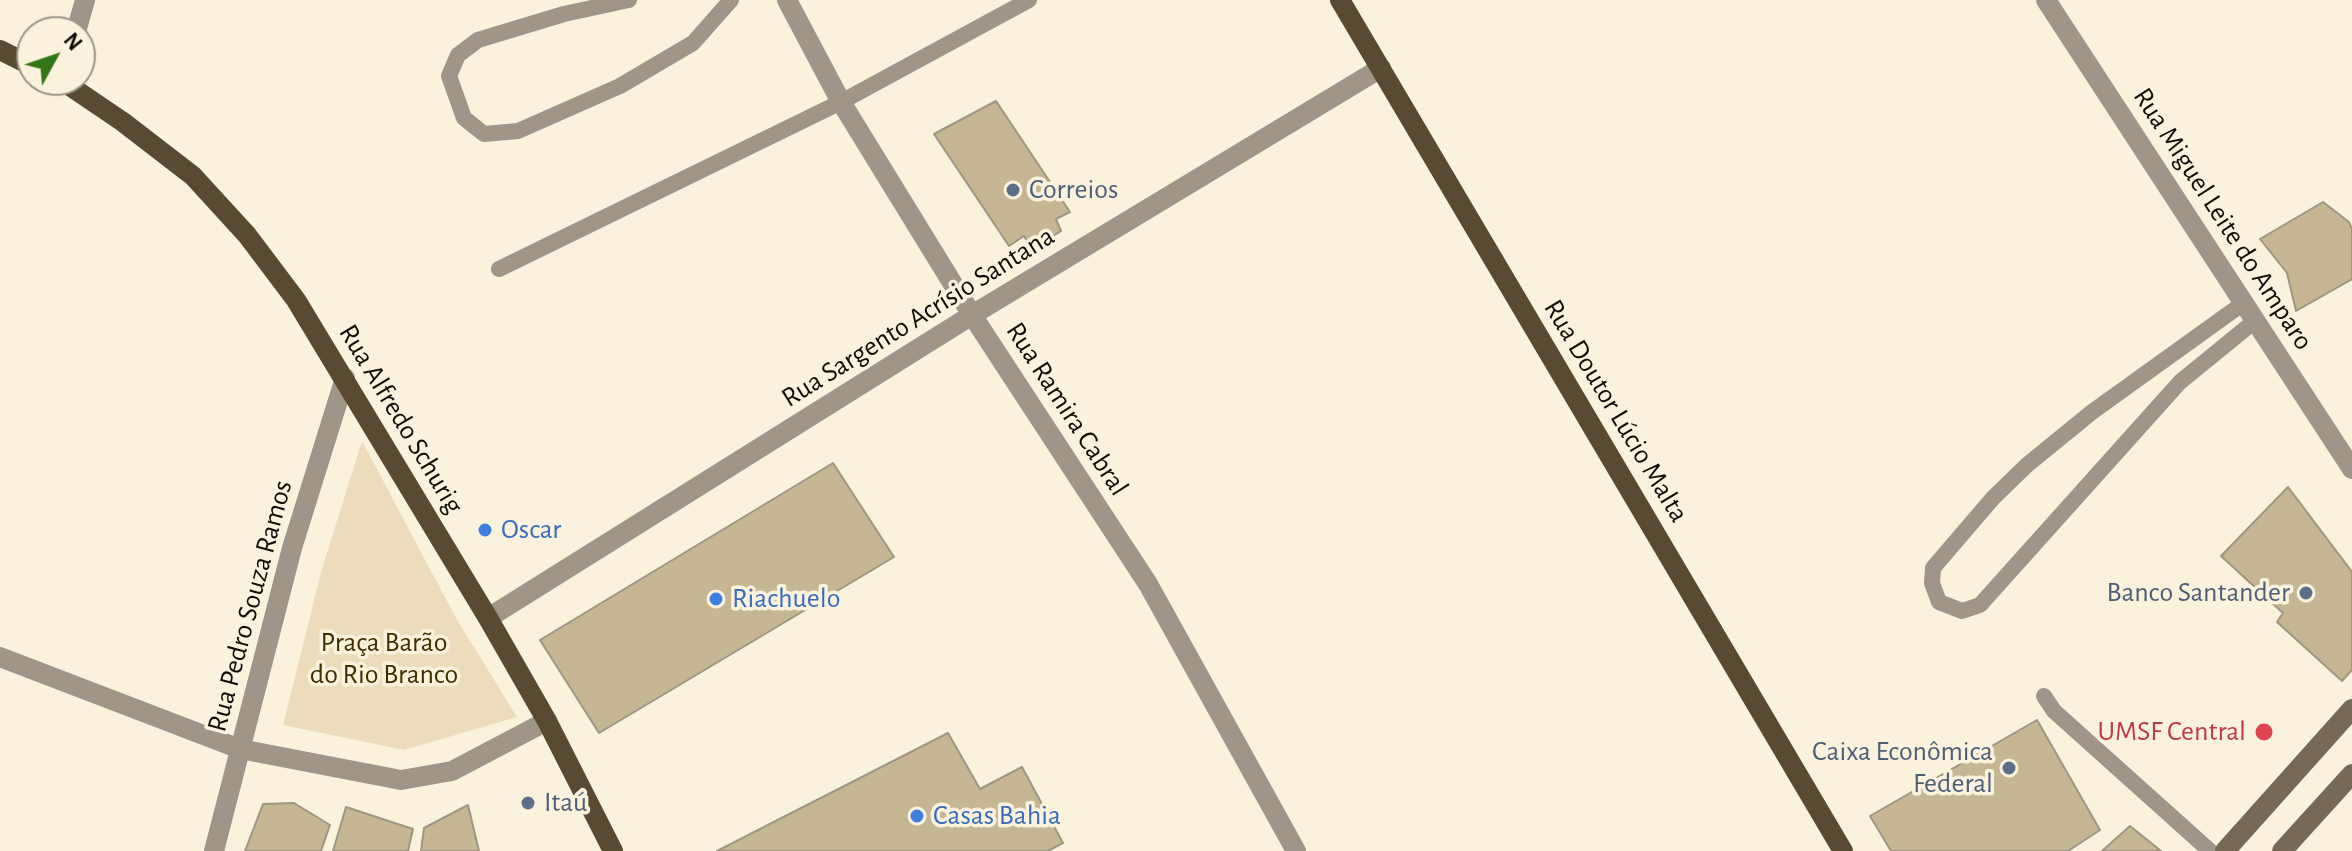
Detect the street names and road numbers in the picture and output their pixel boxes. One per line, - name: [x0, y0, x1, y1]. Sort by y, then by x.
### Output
- street label: Rua Miguel Leite do Amparo: [2126, 82, 2320, 356]
- street label: Rua Sargento Acrísio Santana: [775, 219, 1061, 415]
- street label: Rua Doutor Lúcio Malta: [1536, 294, 1696, 528]
- street label: Rua Ramira Cabral: [998, 316, 1136, 502]
- street label: Rua Alfredo Schurig: [331, 318, 471, 520]
- street label: Rua Pedro Souza Ramos: [200, 477, 300, 735]

